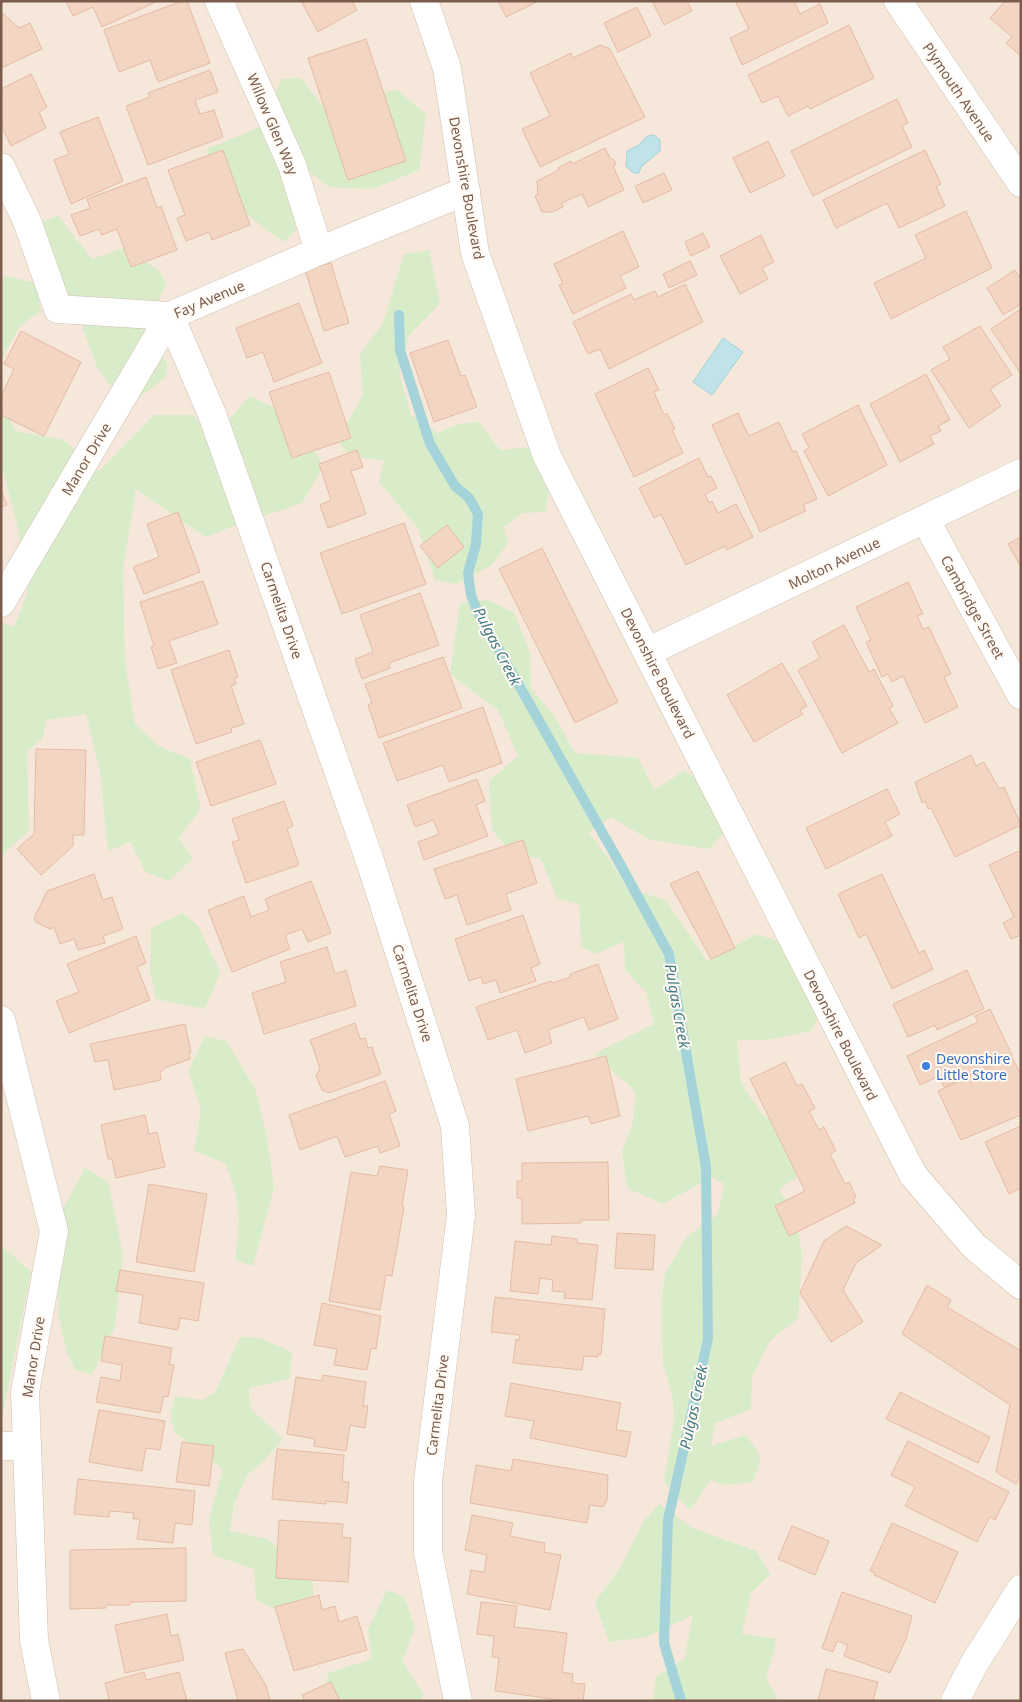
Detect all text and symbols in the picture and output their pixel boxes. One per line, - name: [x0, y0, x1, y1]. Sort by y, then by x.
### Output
- street label: Plymouth Avenue: [919, 39, 999, 145]
- street label: Willow Glen Way: [243, 70, 303, 178]
- street label: Devonshire Boulevard: [445, 115, 489, 261]
- street label: Fay Avenue: [171, 276, 247, 322]
- street label: Manor Drive: [57, 419, 115, 499]
- street label: Molton Avenue: [785, 533, 883, 593]
- street label: Cambridge Street: [937, 552, 1009, 662]
- street label: Carmelita Drive: [256, 559, 308, 661]
- water label: Pulgas Creek: [470, 603, 527, 689]
- street label: Devonshire Boulevard: [617, 604, 699, 742]
- street label: Carmelita Drive: [388, 942, 438, 1044]
- water label: Pulgas Creek: [661, 962, 695, 1050]
- street label: Devonshire Boulevard: [800, 966, 882, 1104]
- place label: Devonshire Little Store: [936, 1049, 1011, 1084]
- marker: Devonshire Little Store: [920, 1060, 932, 1072]
- street label: Manor Drive: [17, 1315, 49, 1399]
- street label: Carmelita Drive: [421, 1353, 453, 1457]
- water label: Pulgas Creek: [674, 1363, 712, 1451]

